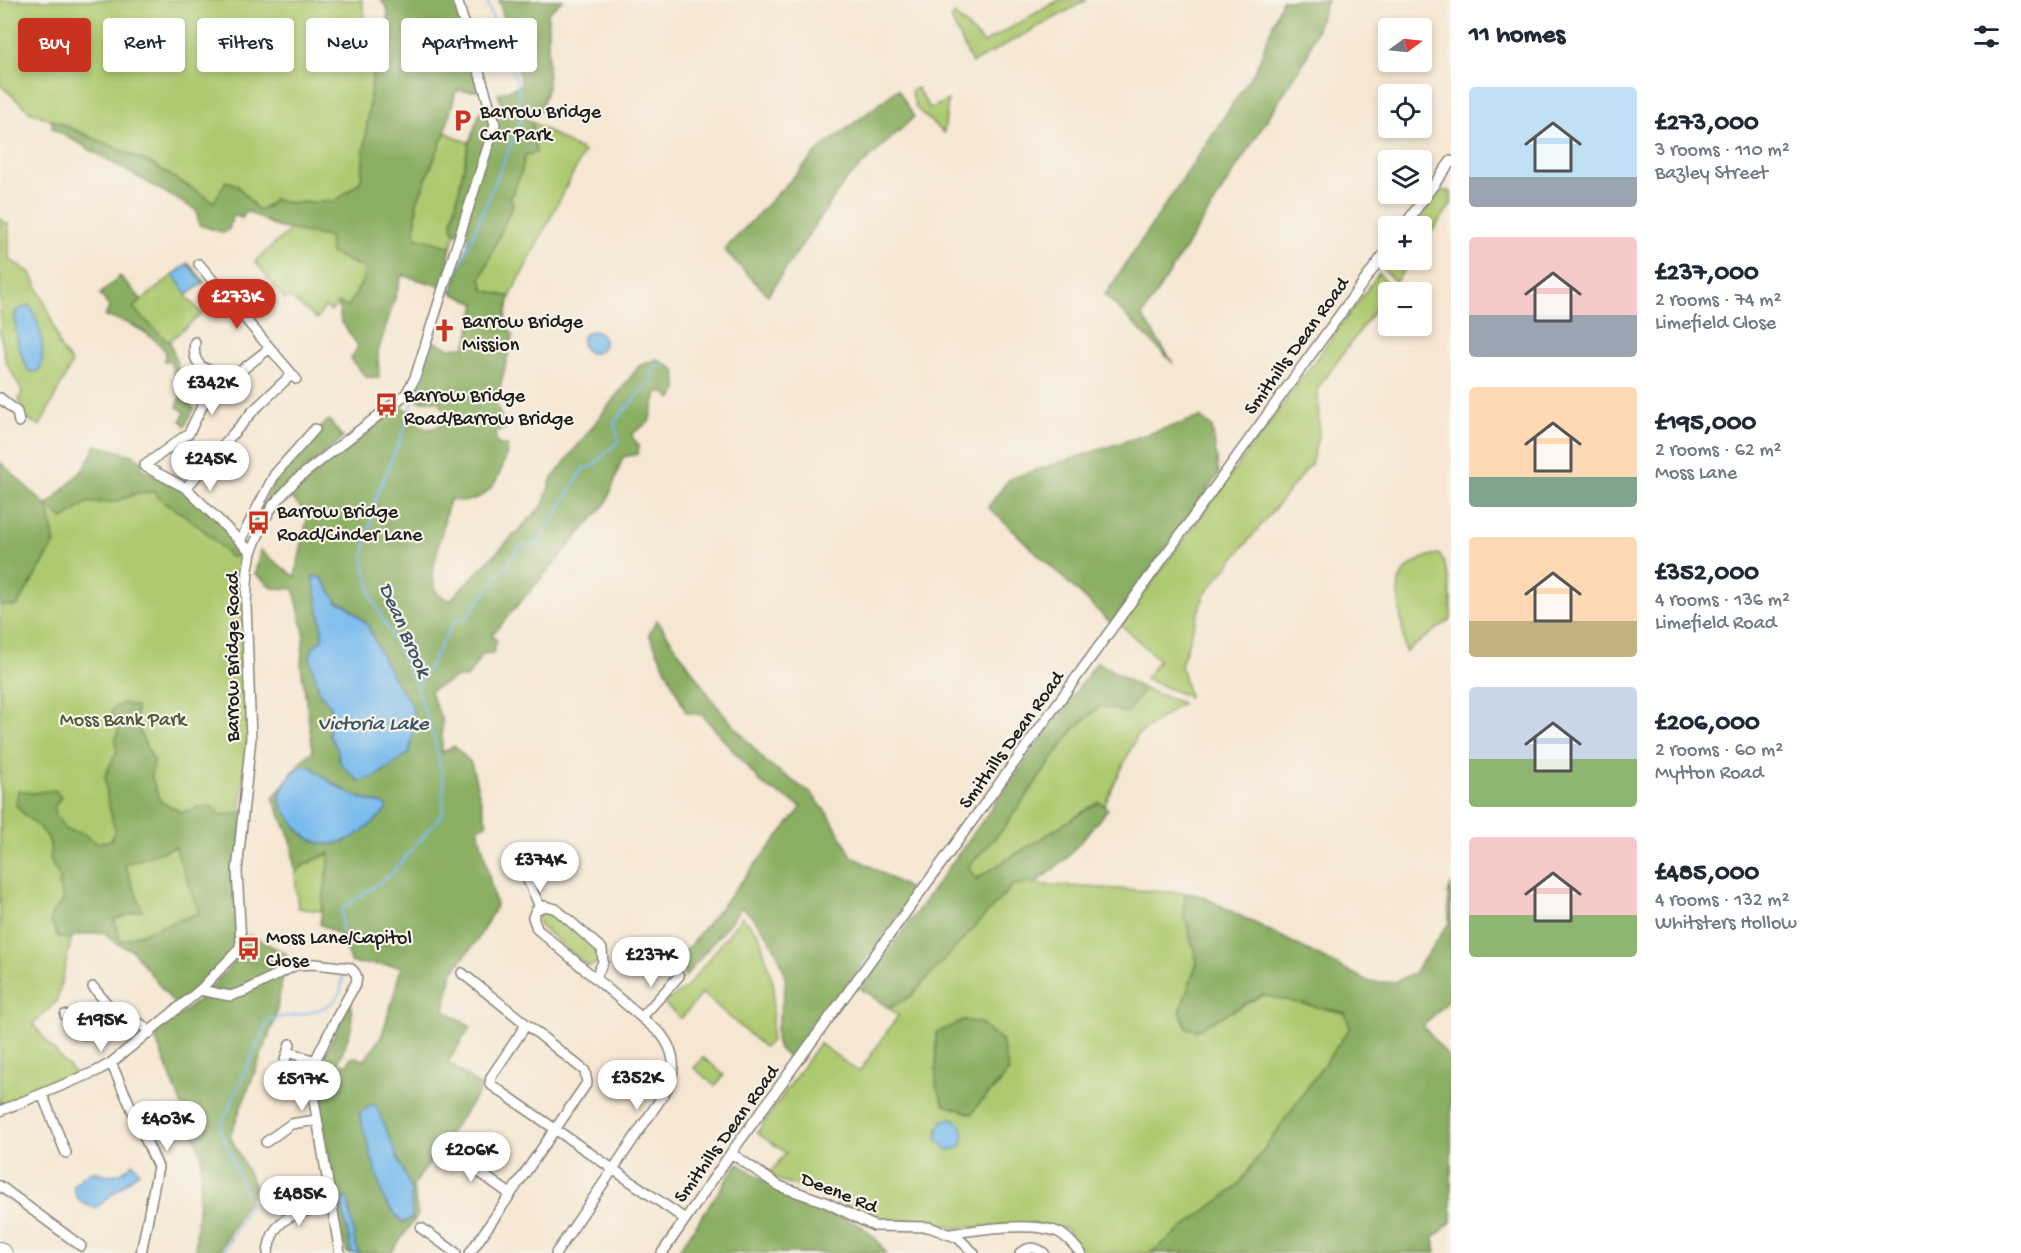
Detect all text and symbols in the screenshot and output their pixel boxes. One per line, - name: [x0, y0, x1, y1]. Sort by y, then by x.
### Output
- chip: Buy: [18, 18, 91, 72]
- chip: Rent: [103, 18, 185, 72]
- chip: Filters: [197, 18, 294, 72]
- chip: New: [306, 18, 389, 72]
- chip: Apartment: [401, 18, 537, 72]
- north arrow: [1378, 18, 1432, 72]
- map controls: [1378, 18, 1432, 336]
- icon: filters: [1970, 20, 2003, 53]
- text: 11 homes: [1469, 21, 1565, 52]
- button: locate: [1378, 84, 1432, 138]
- place label: Barrow Bridge Car Park: [479, 102, 602, 148]
- parking icon: Barrow Bridge Car Park: [449, 108, 475, 134]
- text: £273,000: [1655, 109, 1759, 140]
- icon: home: [1517, 111, 1589, 183]
- text: 3 rooms · 110 m²: [1655, 140, 1790, 163]
- button: layers: [1378, 150, 1432, 204]
- text: Bazley Street: [1655, 163, 1768, 186]
- button: +: [1378, 216, 1432, 270]
- text: £237,000: [1655, 259, 1759, 290]
- icon: home: [1517, 261, 1589, 333]
- street label: Smithills Dean Road: [1240, 272, 1357, 420]
- pin: £273K: [195, 279, 279, 330]
- button: −: [1378, 282, 1432, 336]
- text: £273K: [212, 287, 262, 310]
- text: 2 rooms · 74 m²: [1655, 290, 1781, 313]
- place label: Barrow Bridge Mission: [461, 312, 584, 358]
- text: Limefield Close: [1655, 313, 1776, 336]
- church icon: Barrow Bridge Mission: [431, 318, 457, 344]
- pin: £342K: [170, 365, 254, 416]
- text: £342K: [187, 373, 237, 396]
- place label: Barrow Bridge Road/Barrow Bridge: [403, 386, 574, 432]
- bus stop icon: Barrow Bridge Road/Barrow Bridge: [373, 392, 399, 418]
- text: £195,000: [1655, 409, 1756, 440]
- icon: home: [1517, 411, 1589, 483]
- text: 2 rooms · 62 m²: [1655, 440, 1782, 463]
- pin: £245K: [168, 441, 252, 492]
- text: £245K: [185, 449, 235, 472]
- text: Moss Lane: [1655, 463, 1737, 486]
- place label: Barrow Bridge Road/Cinder Lane: [276, 502, 423, 548]
- bus stop icon: Barrow Bridge Road/Cinder Lane: [246, 509, 272, 535]
- text: £352,000: [1655, 559, 1759, 590]
- icon: home: [1517, 561, 1589, 633]
- street label: Barrow Bridge Road: [223, 570, 246, 743]
- water label: Dean Brook: [371, 579, 436, 684]
- text: 4 rooms · 136 m²: [1655, 590, 1790, 613]
- text: Limefield Road: [1655, 613, 1777, 636]
- street label: Smithills Dean Road: [955, 666, 1072, 814]
- text: £206,000: [1655, 709, 1760, 740]
- park label: Moss Bank Park: [60, 710, 188, 733]
- icon: home: [1517, 711, 1589, 783]
- water label: Victoria Lake: [317, 713, 430, 738]
- text: 2 rooms · 60 m²: [1655, 740, 1783, 763]
- text: Mytton Road: [1655, 763, 1763, 786]
- pin: £374K: [498, 842, 582, 893]
- text: £374K: [515, 850, 565, 873]
- text: £485,000: [1655, 859, 1759, 890]
- icon: home: [1517, 861, 1589, 933]
- text: 4 rooms · 132 m²: [1655, 890, 1789, 913]
- text: Whitsters Hollow: [1655, 913, 1797, 936]
- place label: Moss Lane/Capitol Close: [266, 928, 412, 974]
- bus stop icon: Moss Lane/Capitol Close: [235, 935, 261, 961]
- pin: £237K: [609, 937, 693, 988]
- text: £237K: [626, 945, 676, 968]
- pin: £195K: [59, 1002, 143, 1053]
- text: £195K: [77, 1010, 125, 1033]
- pin: £352K: [595, 1060, 679, 1111]
- street label: Smithills Dean Road: [670, 1060, 787, 1208]
- pin: £517K: [260, 1061, 344, 1112]
- text: £352K: [612, 1068, 662, 1091]
- text: £517K: [278, 1069, 326, 1092]
- pin: £403K: [125, 1101, 209, 1152]
- text: £403K: [141, 1109, 193, 1132]
- pin: £206K: [429, 1132, 513, 1183]
- text: £206K: [445, 1140, 497, 1163]
- street label: Deene Rd: [795, 1168, 882, 1221]
- pin: £485K: [257, 1176, 341, 1227]
- text: £485K: [274, 1184, 324, 1207]

